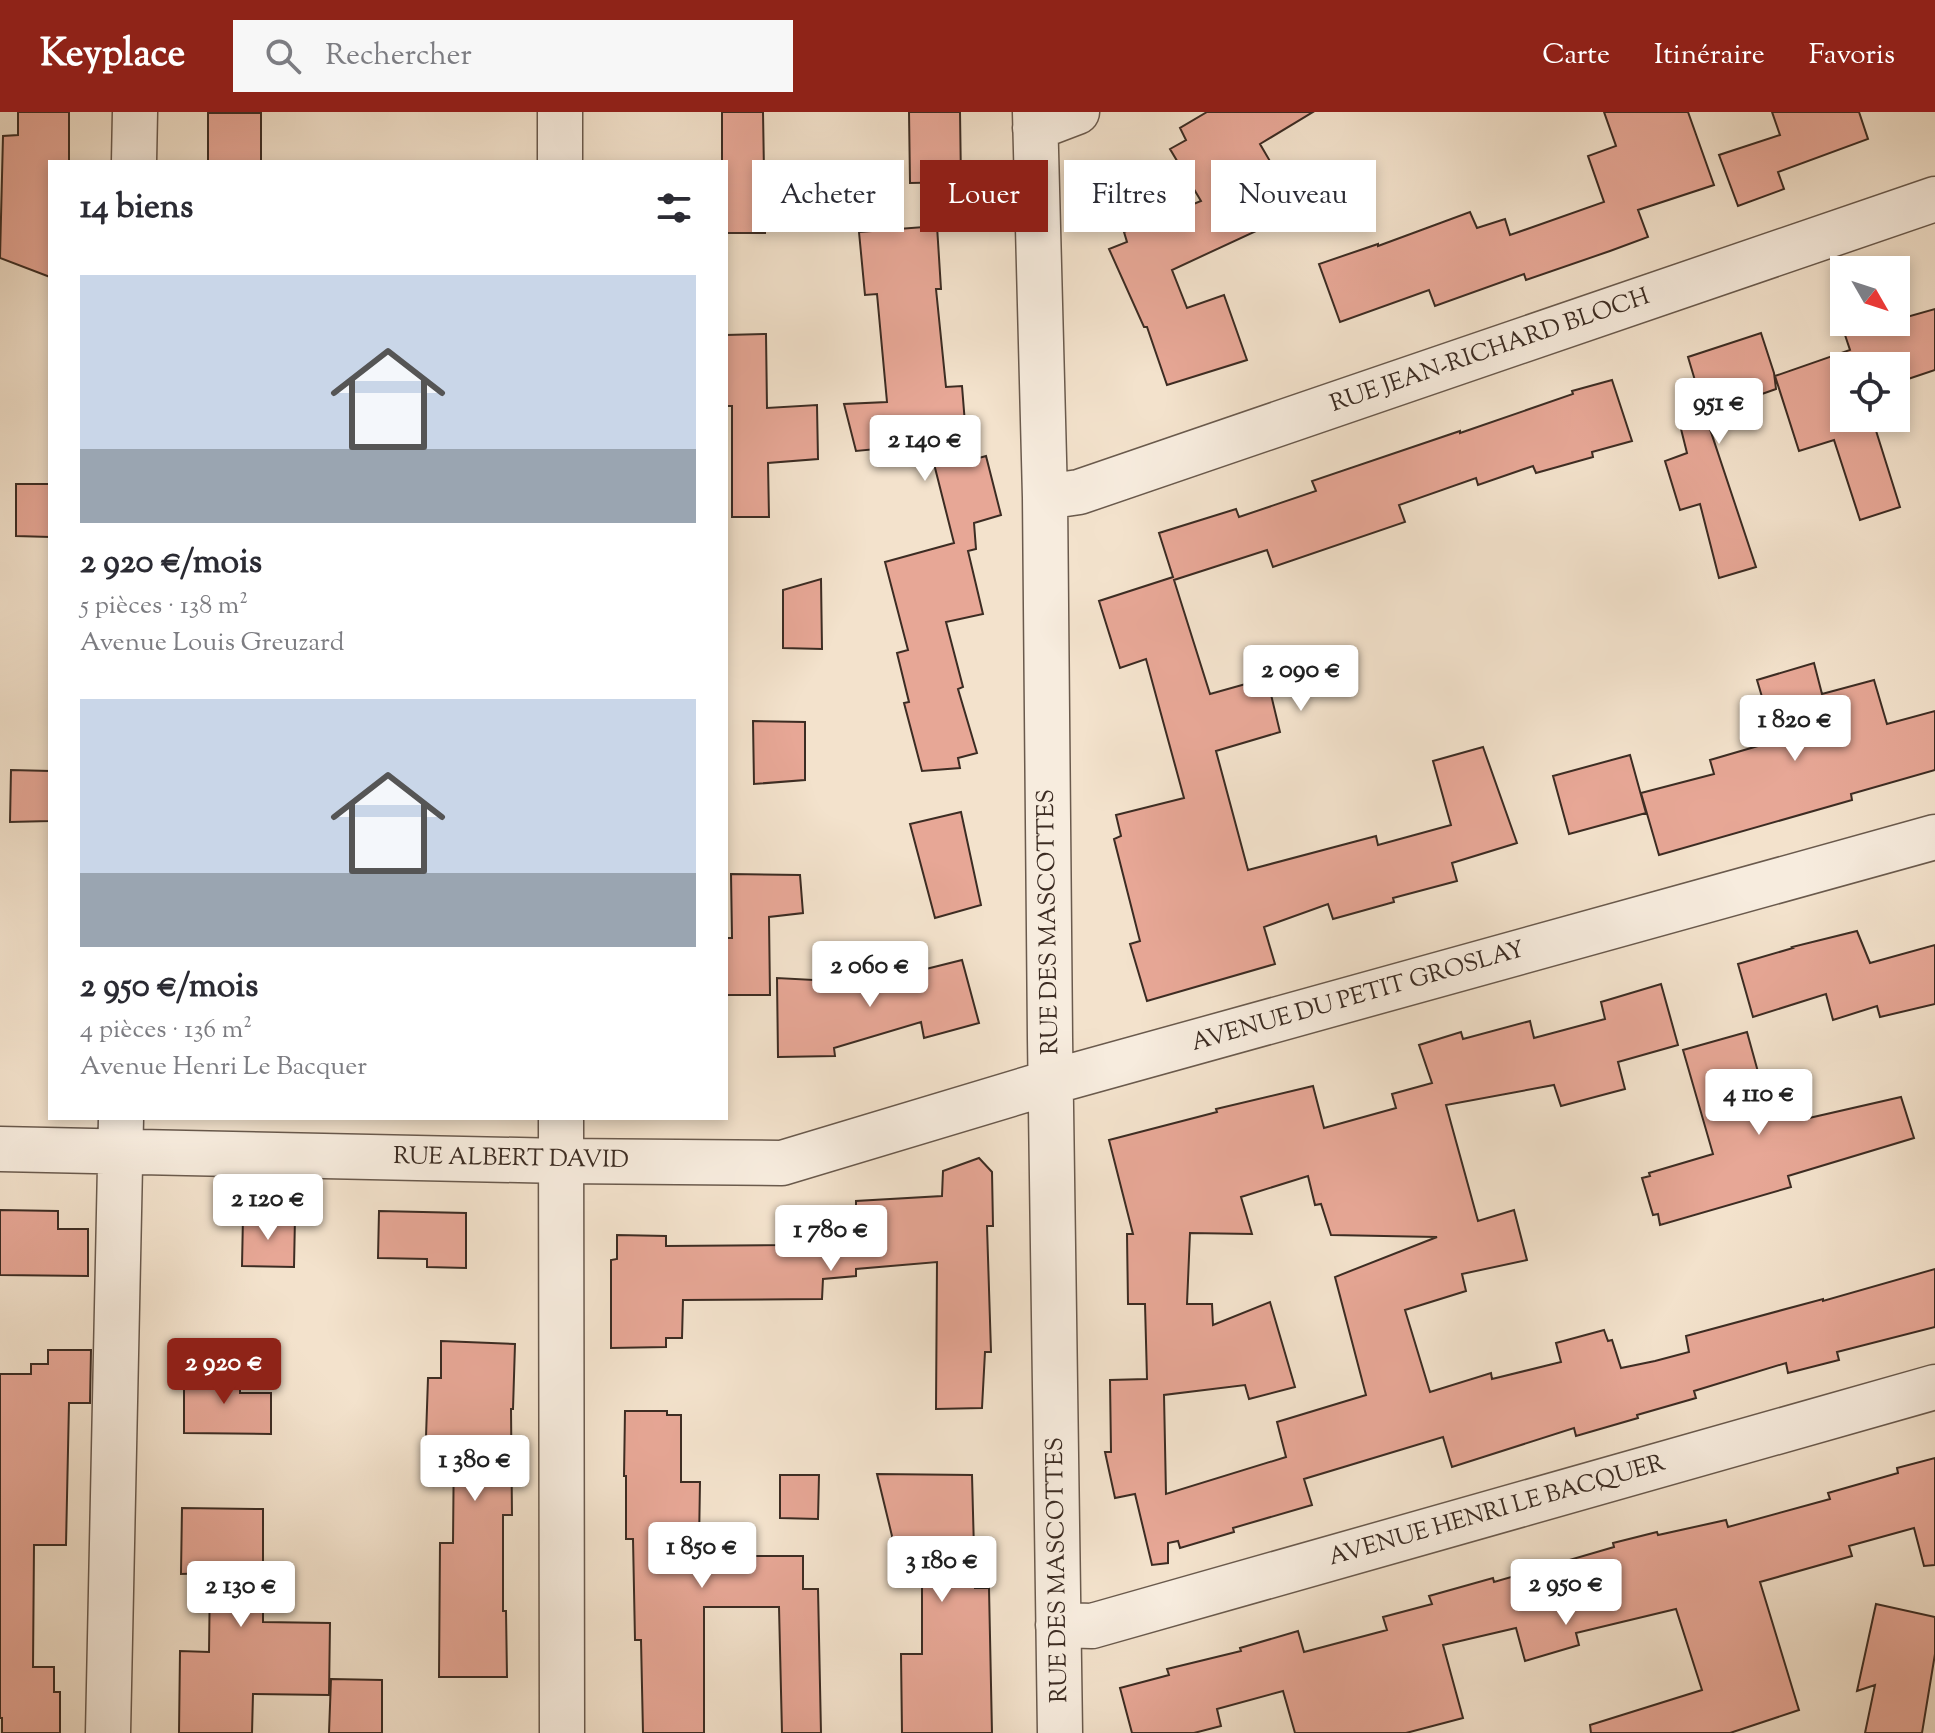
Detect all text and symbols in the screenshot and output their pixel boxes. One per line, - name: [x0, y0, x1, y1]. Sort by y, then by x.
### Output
- search box: [233, 20, 793, 92]
- text: Keyplace: [40, 29, 185, 83]
- icon: search: [261, 34, 305, 78]
- text: Rechercher: [325, 35, 472, 78]
- text: Carte: [1542, 36, 1610, 76]
- text: Itinéraire: [1654, 36, 1765, 76]
- text: Favoris: [1809, 36, 1895, 76]
- chip: Acheter: [752, 160, 904, 232]
- chip: Louer: [920, 160, 1048, 232]
- chip: Filtres: [1064, 160, 1195, 232]
- chip: Nouveau: [1211, 160, 1376, 232]
- text: 14 biens: [80, 184, 193, 233]
- icon: filters: [652, 186, 696, 230]
- north arrow: [1830, 256, 1910, 336]
- map controls: [1830, 256, 1910, 432]
- street label: RUE JEAN-RICHARD BLOCH: [1326, 280, 1654, 422]
- icon: home: [316, 327, 460, 471]
- button: locate: [1830, 352, 1910, 432]
- pin: 951 €: [1663, 378, 1775, 446]
- text: 951 €: [1693, 385, 1745, 422]
- pin: 2 140 €: [851, 415, 999, 483]
- text: 2 140 €: [888, 422, 962, 459]
- text: 2 920 €/mois: [80, 539, 262, 588]
- text: 5 pièces · 138 m²: [80, 588, 248, 625]
- text: Avenue Louis Greuzard: [80, 625, 344, 662]
- pin: 2 090 €: [1227, 645, 1375, 713]
- text: 2 090 €: [1261, 652, 1341, 689]
- pin: 1 820 €: [1721, 695, 1869, 763]
- text: 1 820 €: [1758, 702, 1832, 739]
- icon: home: [316, 751, 460, 895]
- street label: RUE DES MASCOTTES: [1030, 789, 1068, 1055]
- street label: AVENUE DU PETIT GROSLAY: [1187, 933, 1529, 1061]
- pin: 2 060 €: [796, 941, 944, 1009]
- text: 2 060 €: [830, 948, 910, 985]
- text: 2 950 €/mois: [80, 963, 258, 1012]
- text: 4 pièces · 136 m²: [80, 1012, 252, 1049]
- text: Avenue Henri Le Bacquer: [80, 1049, 367, 1086]
- pin: 4 110 €: [1685, 1069, 1833, 1137]
- text: 4 110 €: [1723, 1076, 1795, 1113]
- street label: RUE ALBERT DAVID: [393, 1140, 629, 1178]
- pin: 2 120 €: [194, 1174, 342, 1242]
- text: 2 120 €: [231, 1181, 305, 1218]
- pin: 1 780 €: [757, 1205, 905, 1273]
- text: 1 780 €: [793, 1212, 869, 1249]
- pin: 2 920 €: [150, 1338, 298, 1406]
- text: 2 920 €: [185, 1345, 263, 1382]
- pin: 1 380 €: [401, 1435, 549, 1503]
- street label: RUE DES MASCOTTES: [1039, 1437, 1077, 1703]
- text: 1 380 €: [438, 1442, 512, 1479]
- street label: AVENUE HENRI LE BACQUER: [1325, 1446, 1670, 1575]
- pin: 1 850 €: [628, 1522, 776, 1590]
- text: 1 850 €: [666, 1529, 738, 1566]
- pin: 3 180 €: [868, 1536, 1016, 1604]
- text: 3 180 €: [905, 1543, 979, 1580]
- pin: 2 950 €: [1492, 1559, 1640, 1627]
- pin: 2 130 €: [167, 1561, 315, 1629]
- text: 2 950 €: [1529, 1566, 1603, 1603]
- text: 2 130 €: [205, 1568, 277, 1605]

